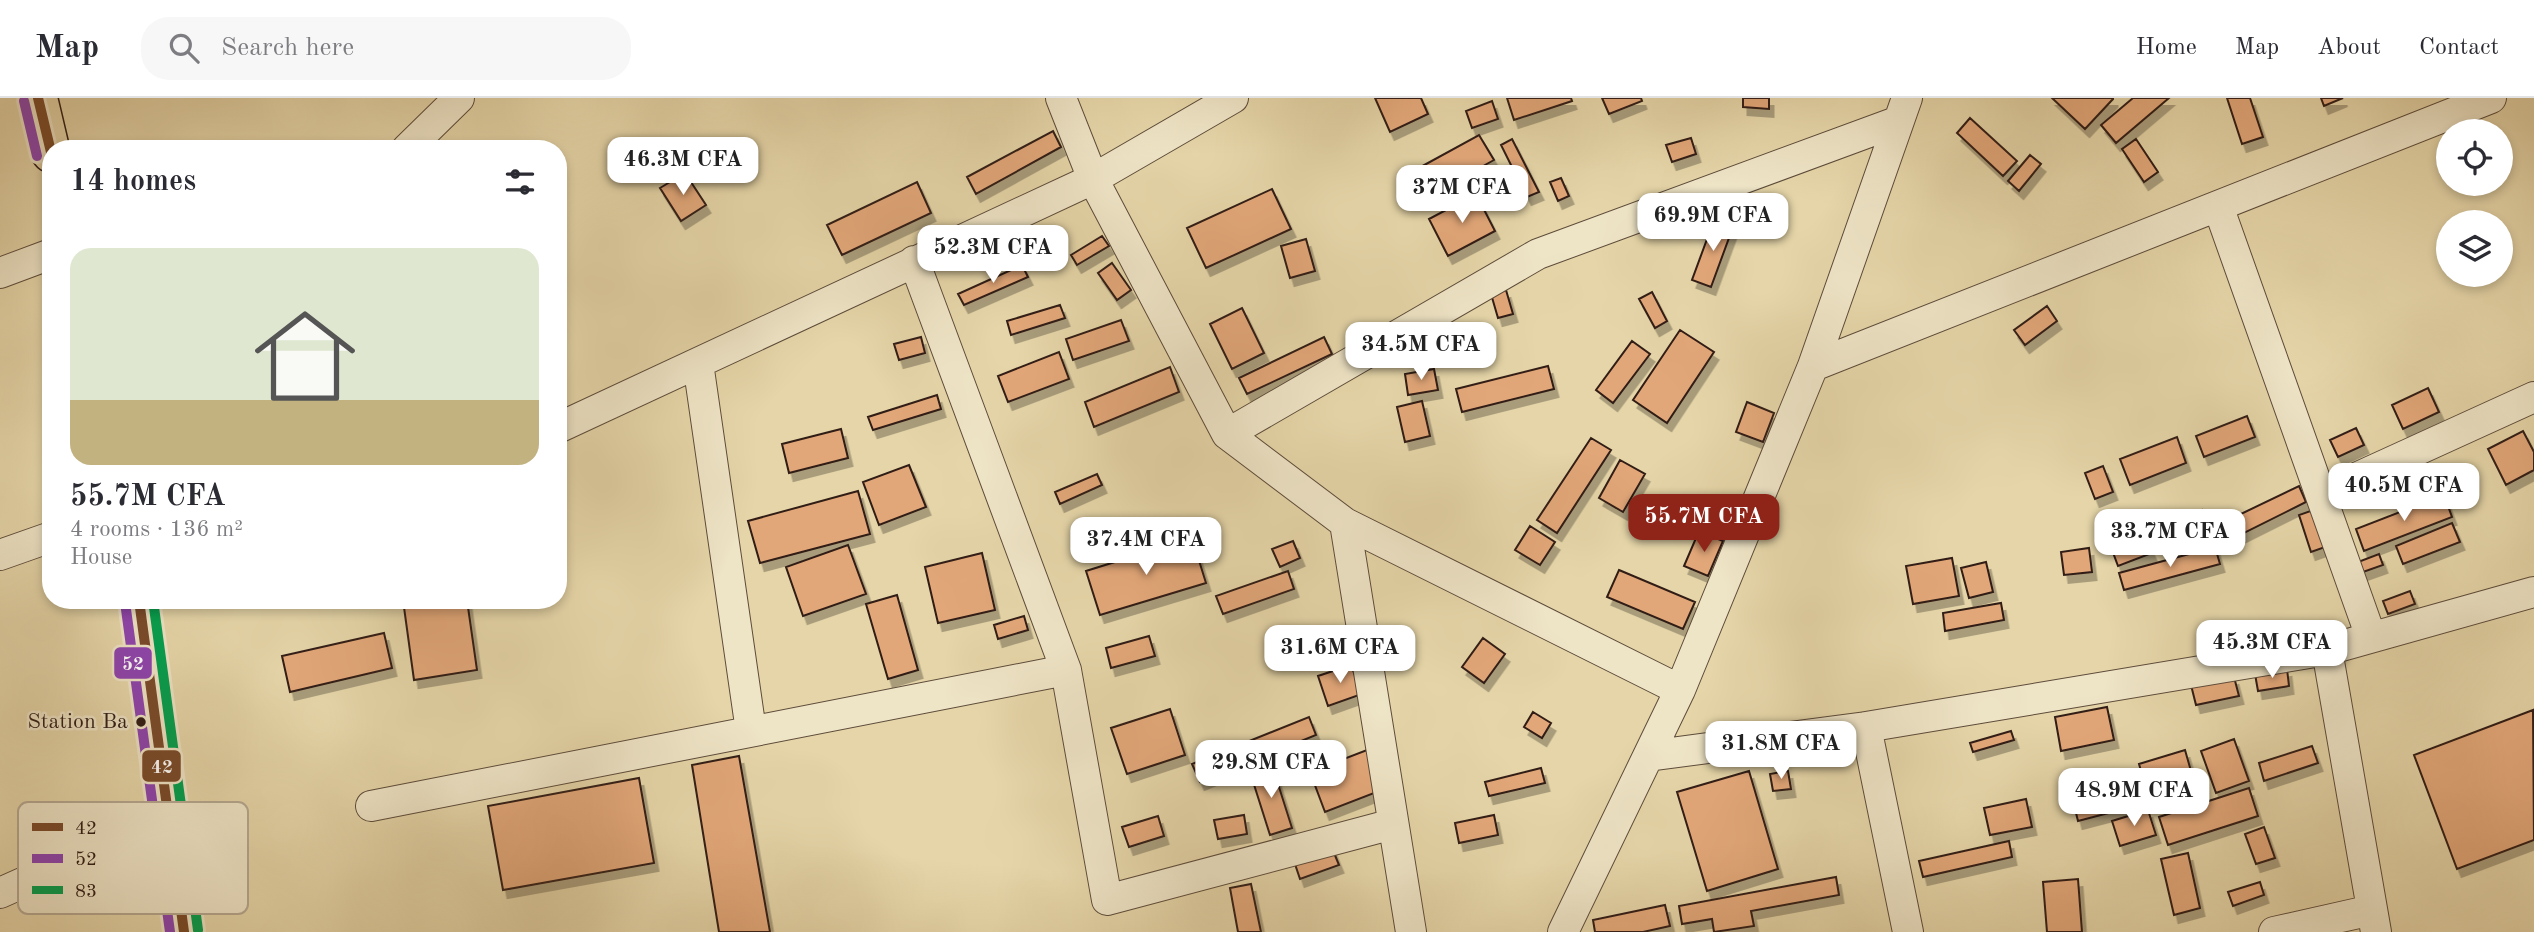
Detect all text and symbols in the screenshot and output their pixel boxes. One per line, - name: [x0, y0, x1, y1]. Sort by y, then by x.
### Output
- search box: [141, 17, 631, 80]
- icon: search: [165, 29, 203, 67]
- text: Map: [35, 32, 99, 65]
- text: Search here: [221, 35, 354, 61]
- text: Home: [2136, 36, 2197, 60]
- text: Map: [2235, 36, 2279, 60]
- text: About: [2317, 36, 2381, 60]
- text: Contact: [2419, 36, 2499, 60]
- map controls: [2436, 119, 2513, 287]
- button: locate: [2436, 119, 2513, 196]
- pin: 46.3M CFA: [603, 138, 763, 197]
- text: 46.3M CFA: [623, 148, 743, 171]
- icon: filters: [501, 163, 539, 201]
- pin: 37M CFA: [1397, 166, 1527, 225]
- text: 14 homes: [70, 167, 196, 197]
- text: 37M CFA: [1412, 176, 1512, 199]
- pin: 69.9M CFA: [1633, 194, 1793, 253]
- text: 69.9M CFA: [1653, 204, 1773, 227]
- button: layers: [2436, 210, 2513, 287]
- pin: 52.3M CFA: [913, 226, 1073, 285]
- text: 52.3M CFA: [933, 236, 1053, 259]
- icon: home: [242, 293, 368, 419]
- pin: 34.5M CFA: [1341, 322, 1501, 382]
- text: 34.5M CFA: [1361, 333, 1481, 356]
- pin: 40.5M CFA: [2324, 464, 2484, 523]
- text: 40.5M CFA: [2344, 474, 2464, 497]
- text: 55.7M CFA: [70, 482, 226, 512]
- pin: 55.7M CFA: [1624, 494, 1784, 554]
- text: 55.7M CFA: [1644, 505, 1764, 528]
- pin: 33.7M CFA: [2090, 510, 2250, 569]
- text: 4 rooms · 136 m²: [70, 518, 243, 541]
- pin: 37.4M CFA: [1066, 518, 1226, 577]
- text: 33.7M CFA: [2110, 520, 2230, 543]
- text: 37.4M CFA: [1086, 528, 1206, 551]
- text: House: [70, 546, 132, 569]
- pin: 45.3M CFA: [2192, 620, 2352, 680]
- pin: 31.6M CFA: [1260, 626, 1420, 685]
- text: 45.3M CFA: [2212, 631, 2332, 654]
- text: 31.6M CFA: [1280, 636, 1400, 659]
- line badge: 52: [113, 646, 153, 680]
- text: 52: [122, 656, 144, 675]
- place label: Station Ba: [27, 711, 128, 733]
- marker: Station Ba: [134, 715, 148, 729]
- pin: 31.8M CFA: [1701, 722, 1861, 781]
- text: 31.8M CFA: [1721, 732, 1841, 755]
- pin: 29.8M CFA: [1191, 740, 1351, 800]
- line badge: 42: [141, 749, 182, 783]
- text: 29.8M CFA: [1211, 751, 1331, 774]
- text: 42: [151, 759, 173, 778]
- pin: 48.9M CFA: [2054, 768, 2214, 828]
- text: 48.9M CFA: [2074, 779, 2194, 802]
- legend: [18, 802, 248, 914]
- text: 42: [75, 820, 97, 839]
- text: 52: [75, 851, 97, 870]
- text: 83: [75, 883, 97, 902]

